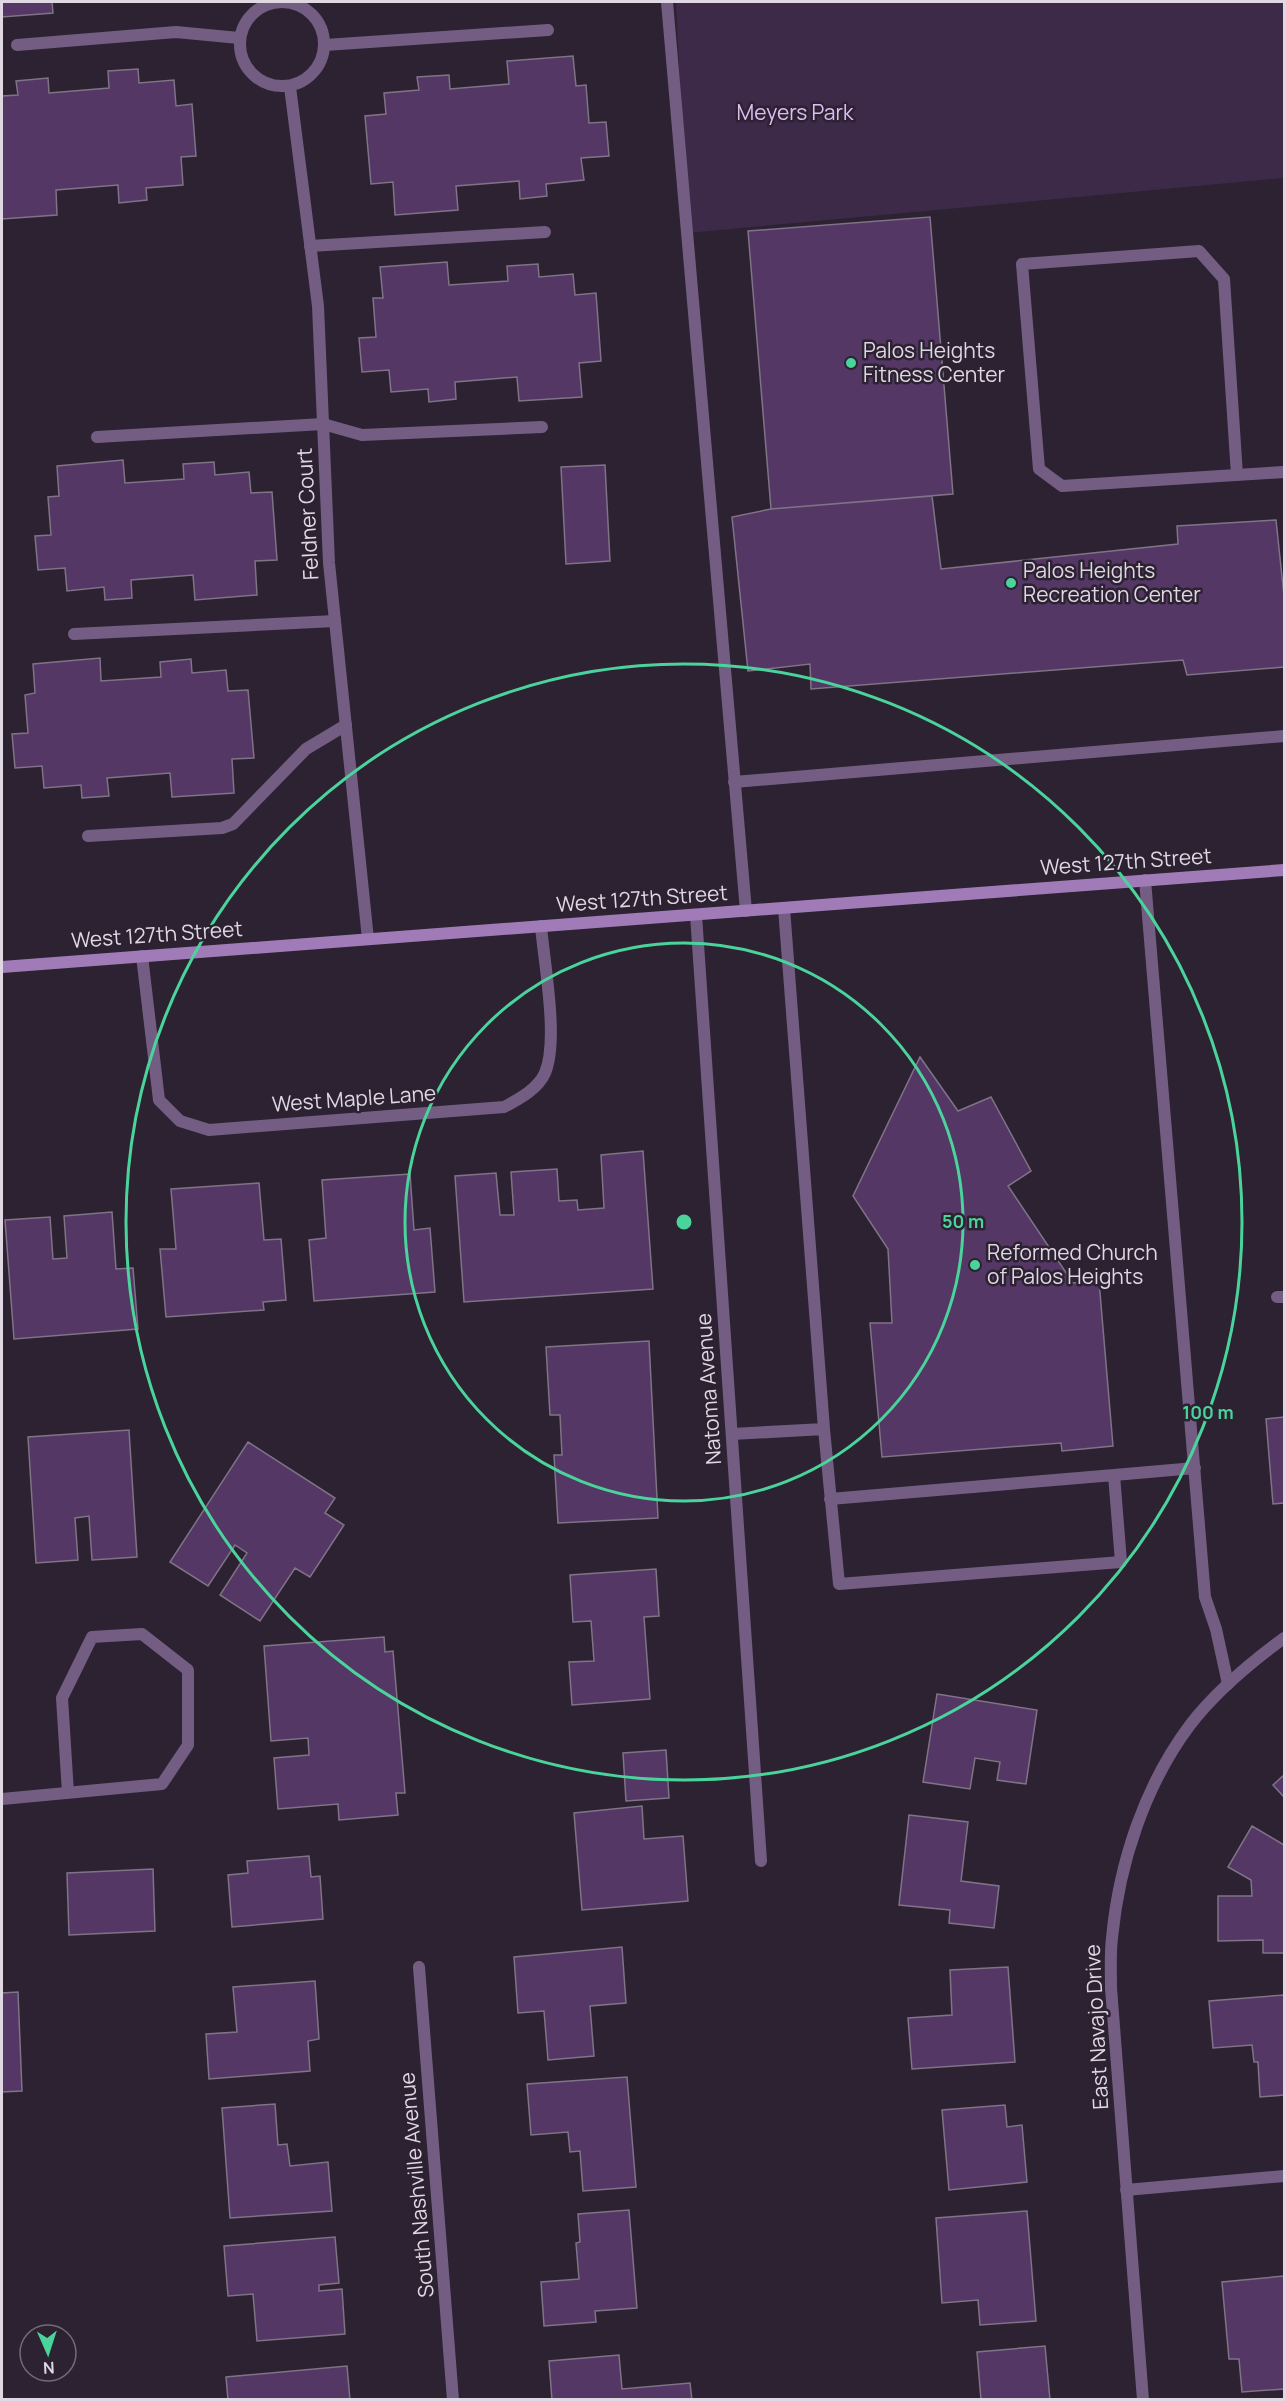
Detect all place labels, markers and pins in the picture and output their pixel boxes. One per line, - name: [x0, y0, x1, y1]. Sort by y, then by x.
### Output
- place label: Palos Heights Fitness Center: [863, 336, 1006, 388]
- marker: Palos Heights Fitness Center: [844, 356, 858, 370]
- place label: Palos Heights Recreation Center: [1023, 556, 1201, 608]
- marker: Palos Heights Recreation Center: [1004, 576, 1018, 590]
- centre of rings: [674, 1212, 694, 1232]
- place label: Reformed Church of Palos Heights: [987, 1238, 1158, 1290]
- marker: Reformed Church of Palos Heights: [968, 1258, 982, 1272]

